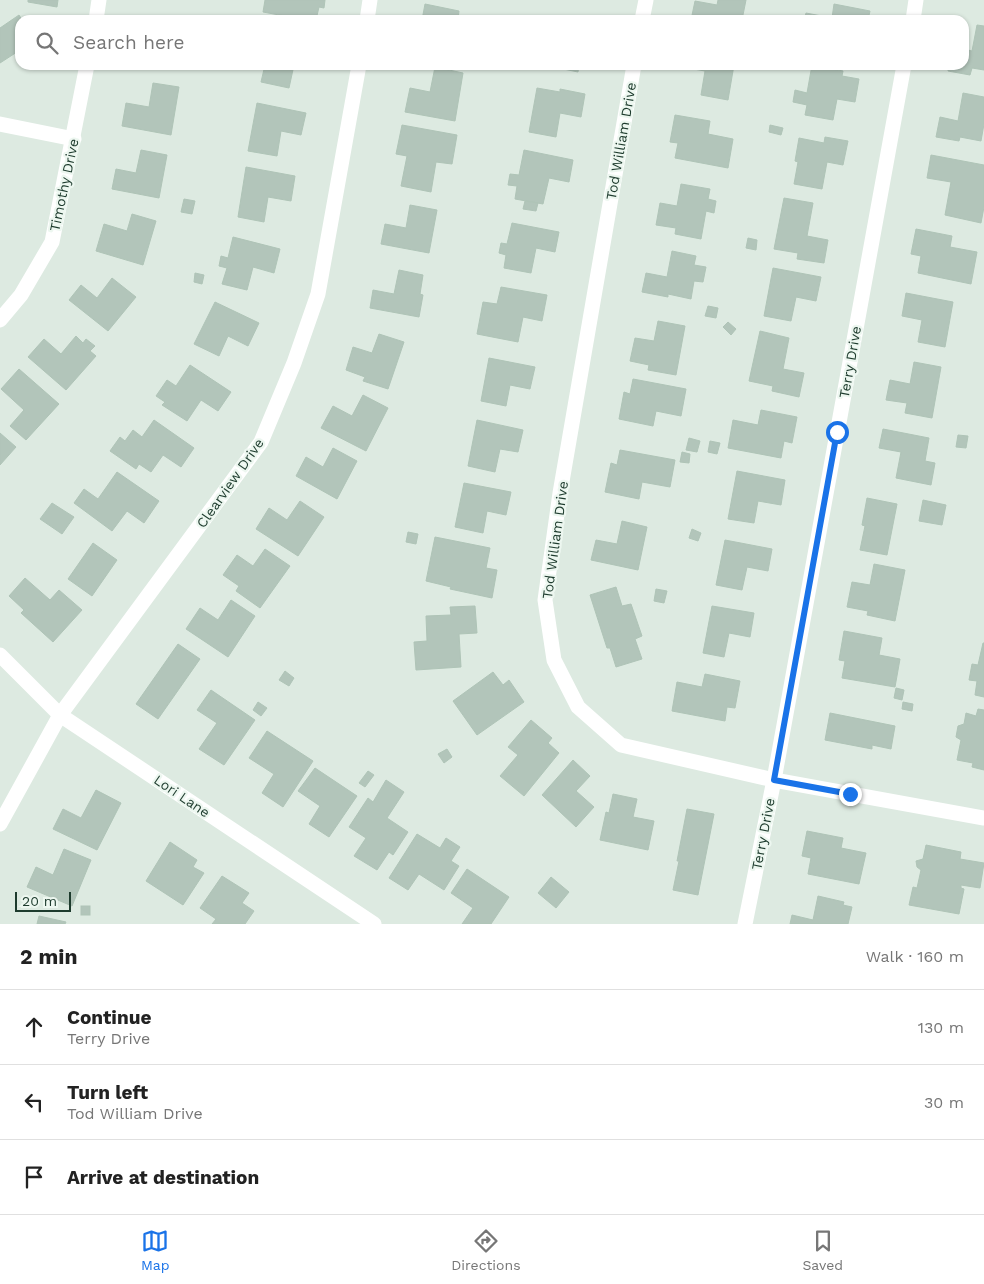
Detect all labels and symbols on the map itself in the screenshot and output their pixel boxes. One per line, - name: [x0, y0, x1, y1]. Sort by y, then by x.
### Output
- street label: Tod William Drive: [603, 81, 639, 201]
- street label: Timothy Drive: [46, 137, 82, 233]
- street label: Terry Drive: [836, 325, 864, 399]
- route start: [826, 421, 849, 444]
- street label: Clearview Drive: [193, 435, 267, 531]
- street label: Tod William Drive: [539, 480, 571, 600]
- street label: Lori Lane: [151, 772, 213, 820]
- route end: [839, 783, 862, 806]
- street label: Terry Drive: [748, 797, 778, 871]
- scale bar: [15, 889, 71, 912]

